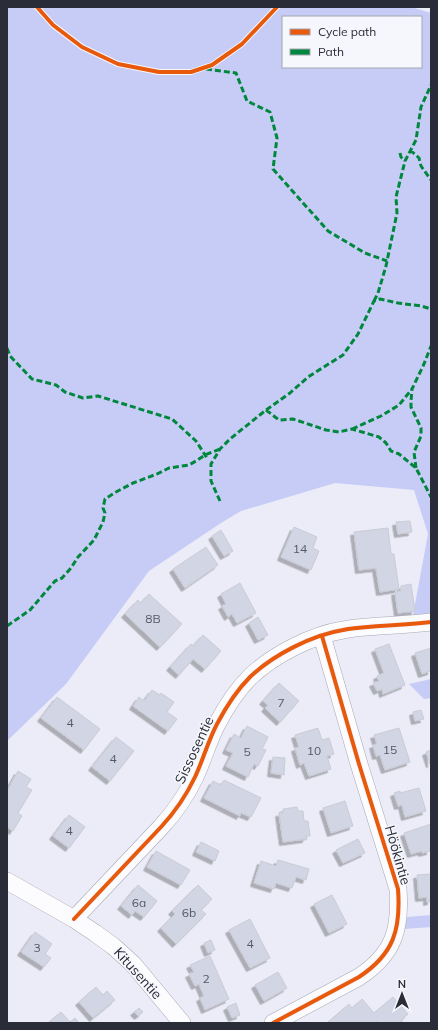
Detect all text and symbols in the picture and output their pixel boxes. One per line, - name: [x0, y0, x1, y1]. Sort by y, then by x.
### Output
- legend: [282, 16, 422, 68]
- text: Cycle path: [318, 24, 376, 39]
- text: Path: [318, 44, 344, 59]
- house number: 14: [293, 541, 307, 556]
- house number: 8B: [145, 611, 161, 626]
- house number: 7: [277, 695, 285, 710]
- street label: Sissosentie: [171, 713, 217, 787]
- house number: 4: [66, 715, 74, 730]
- house number: 15: [383, 742, 397, 757]
- house number: 10: [307, 743, 321, 758]
- house number: 5: [243, 744, 251, 759]
- house number: 4: [109, 751, 117, 766]
- house number: 4: [65, 823, 73, 838]
- street label: Höökintie: [381, 823, 415, 887]
- house number: 6a: [132, 895, 146, 910]
- house number: 6b: [182, 905, 196, 920]
- house number: 4: [246, 936, 254, 951]
- house number: 3: [33, 940, 41, 955]
- street label: Kitusentie: [110, 943, 166, 1003]
- house number: 2: [202, 971, 210, 986]
- north arrow: [382, 974, 422, 1014]
- text: N: [398, 977, 406, 991]

